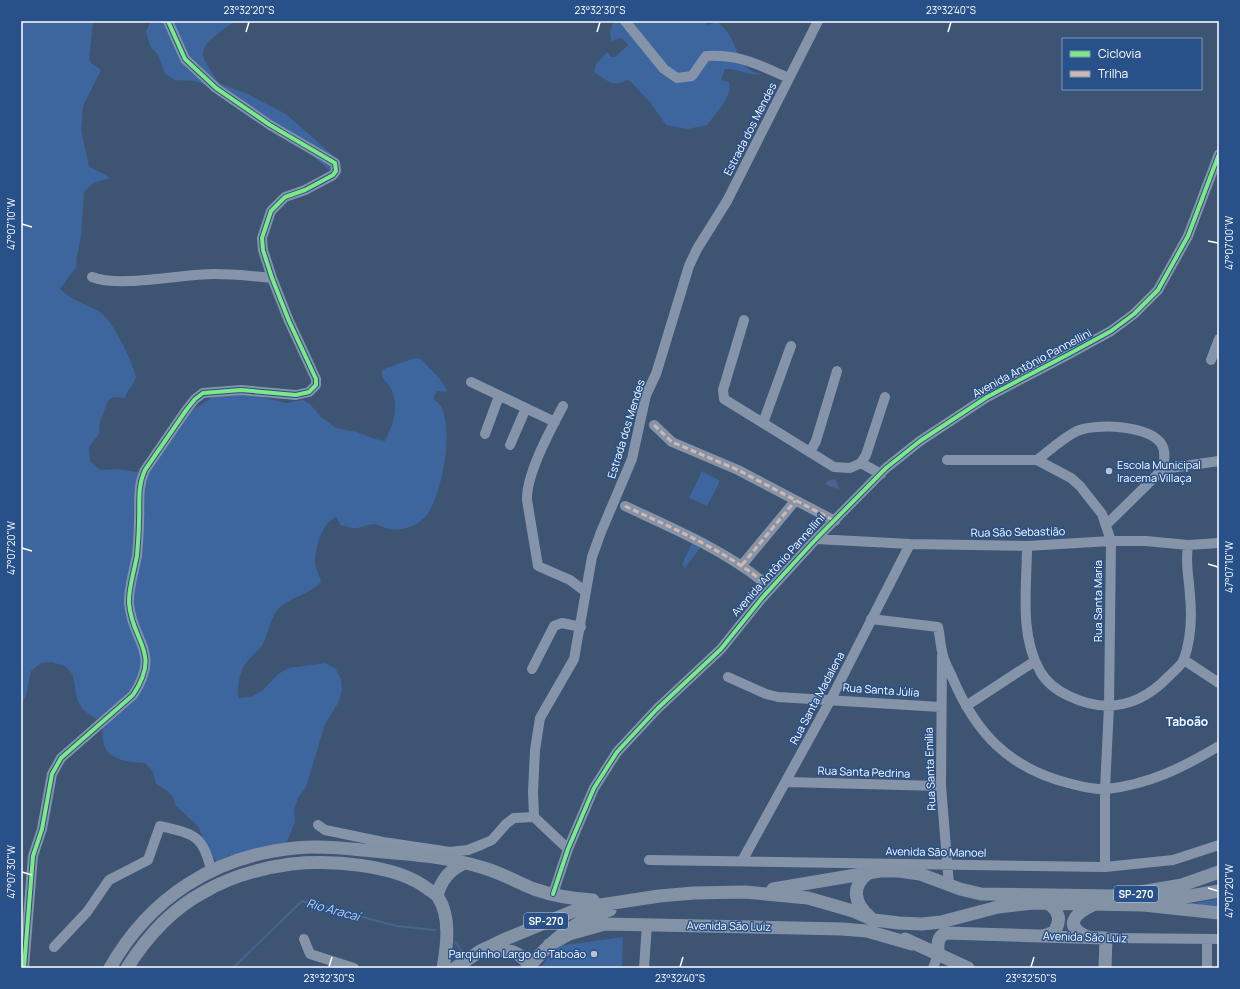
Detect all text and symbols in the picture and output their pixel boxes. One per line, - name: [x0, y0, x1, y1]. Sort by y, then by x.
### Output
- text: 23°32'20"S: [224, 3, 274, 17]
- text: 23°32'30"S: [575, 3, 625, 17]
- text: 23°32'40"S: [926, 3, 976, 17]
- legend: [1062, 38, 1202, 90]
- text: Ciclovia: [1098, 45, 1141, 62]
- text: Trilha: [1098, 65, 1128, 82]
- street label: Estrada dos Mendes: [720, 79, 780, 178]
- text: 47°07'10"W: [4, 197, 18, 250]
- text: 47°07'00"W: [1222, 215, 1236, 270]
- street label: Avenida Antônio Pannellini: [970, 325, 1094, 400]
- street label: Estrada dos Mendes: [603, 377, 648, 480]
- place label: Escola Municipal Iracema Villaça: [1117, 457, 1201, 485]
- marker: Escola Municipal Iracema Villaça: [1104, 466, 1114, 476]
- street label: Avenida Antônio Pannellini: [728, 510, 828, 619]
- text: 47°07'20"W: [4, 520, 18, 575]
- street label: Rua São Sebastião: [971, 523, 1066, 540]
- text: 47°07'10"W: [1222, 540, 1236, 593]
- street label: Rua Santa Maria: [1090, 560, 1105, 642]
- street label: Rua Santa Madalena: [786, 649, 847, 747]
- street label: Rua Santa Júlia: [842, 679, 920, 700]
- district label: Taboão: [1166, 713, 1208, 730]
- street label: Rua Santa Emília: [921, 727, 938, 811]
- street label: Rua Santa Pedrina: [817, 762, 911, 781]
- street label: Avenida São Manoel: [885, 843, 987, 860]
- text: 47°07'30"W: [4, 845, 18, 899]
- text: 47°07'20"W: [1222, 863, 1236, 918]
- road number: SP-270: [1114, 886, 1158, 902]
- water label: Rio Aracaí: [305, 894, 364, 925]
- road number: SP-270: [524, 913, 568, 929]
- street label: Avenida São Luiz: [687, 917, 771, 934]
- street label: Avenida São Luiz: [1043, 928, 1128, 945]
- place label: Parquinho Largo do Taboão: [449, 946, 586, 961]
- marker: Parquinho Largo do Taboão: [589, 949, 599, 959]
- text: 23°32'30"S: [304, 971, 354, 985]
- text: 23°32'40"S: [655, 971, 705, 985]
- text: 23°32'50"S: [1005, 971, 1057, 985]

